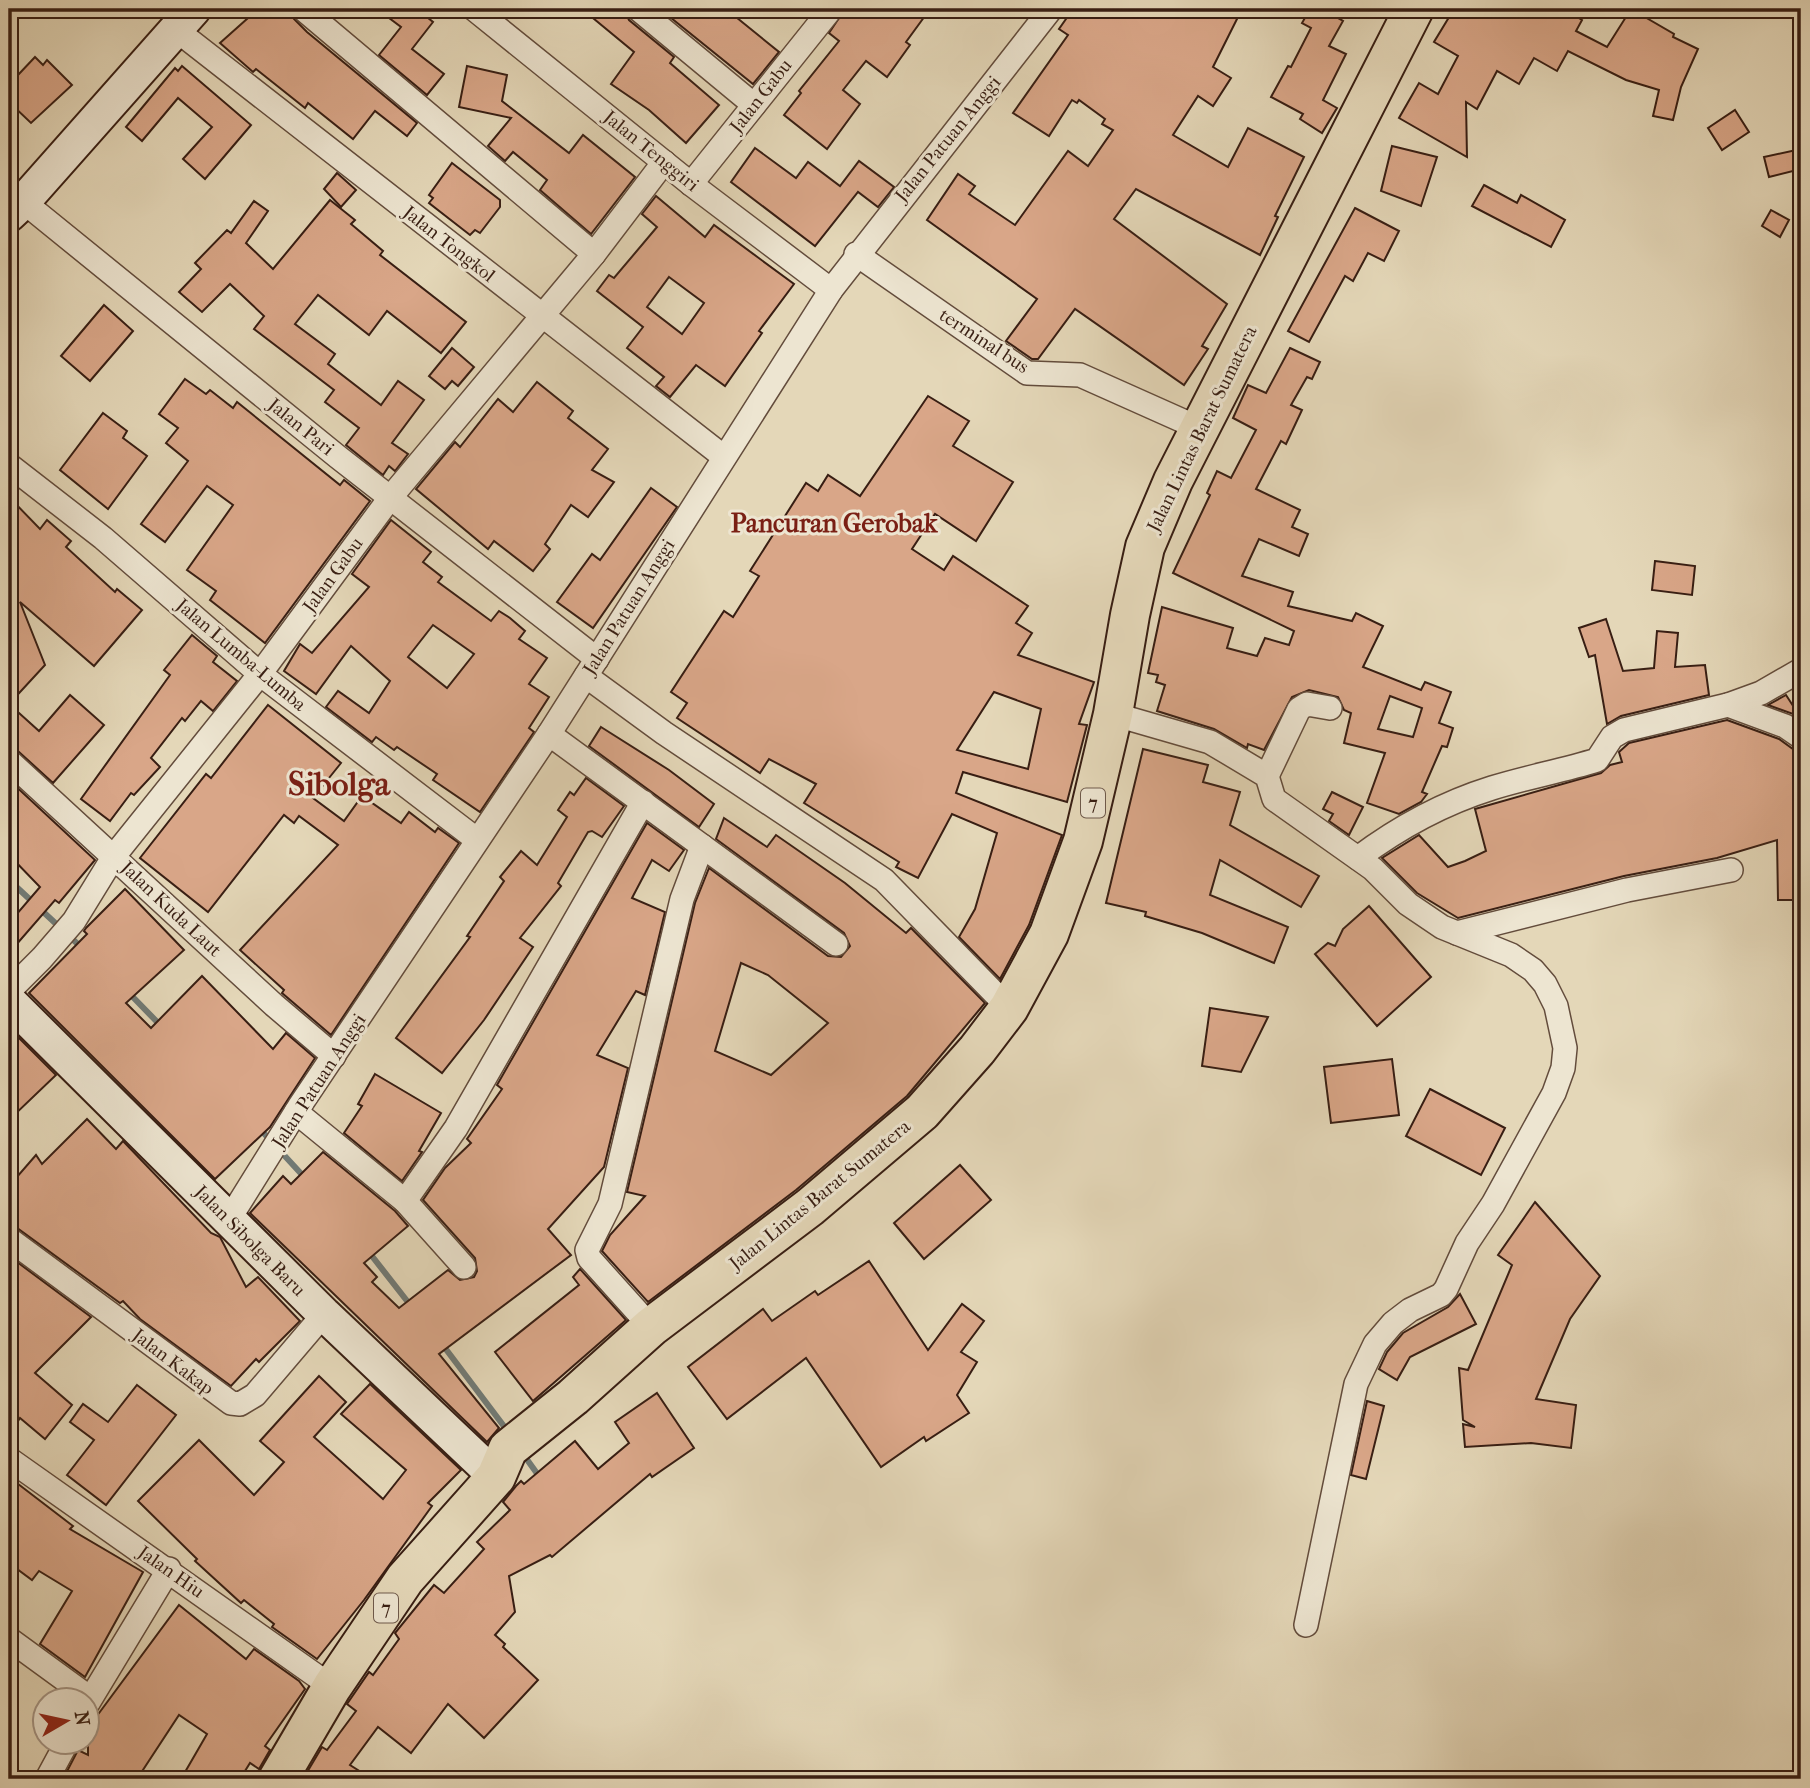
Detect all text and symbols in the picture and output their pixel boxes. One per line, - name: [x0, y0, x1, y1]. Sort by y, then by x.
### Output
- street label: Jalan Gabu: [724, 55, 797, 139]
- street label: Jalan Patuan Anggi: [889, 71, 1006, 208]
- street label: Jalan Tenggiri: [597, 105, 703, 196]
- street label: Jalan Tongkol: [397, 200, 499, 287]
- street label: terminal bus: [935, 304, 1033, 378]
- street label: Jalan Lintas Barat Sumatera: [1142, 322, 1262, 537]
- street label: Jalan Pari: [262, 393, 339, 460]
- district label: Pancuran Gerobak: [731, 508, 939, 539]
- street label: Jalan Gabu: [297, 533, 368, 618]
- street label: Jalan Patuan Anggi: [577, 535, 680, 680]
- street label: Jalan Lumba-Lumba: [170, 593, 311, 716]
- district label: Sibolga: [288, 765, 392, 804]
- road number: 7: [1081, 788, 1105, 818]
- street label: Jalan Kuda Laut: [115, 855, 226, 961]
- street label: Jalan Patuan Anggi: [266, 1009, 371, 1154]
- street label: Jalan Lintas Barat Sumatera: [724, 1115, 915, 1276]
- street label: Jalan Sibolga Baru: [189, 1180, 310, 1301]
- street label: Jalan Kakap: [126, 1323, 218, 1400]
- street label: Jalan Hiu: [132, 1540, 209, 1603]
- road number: 7: [374, 1594, 398, 1623]
- north arrow: [32, 1686, 102, 1756]
- text: N: [70, 1710, 94, 1728]

